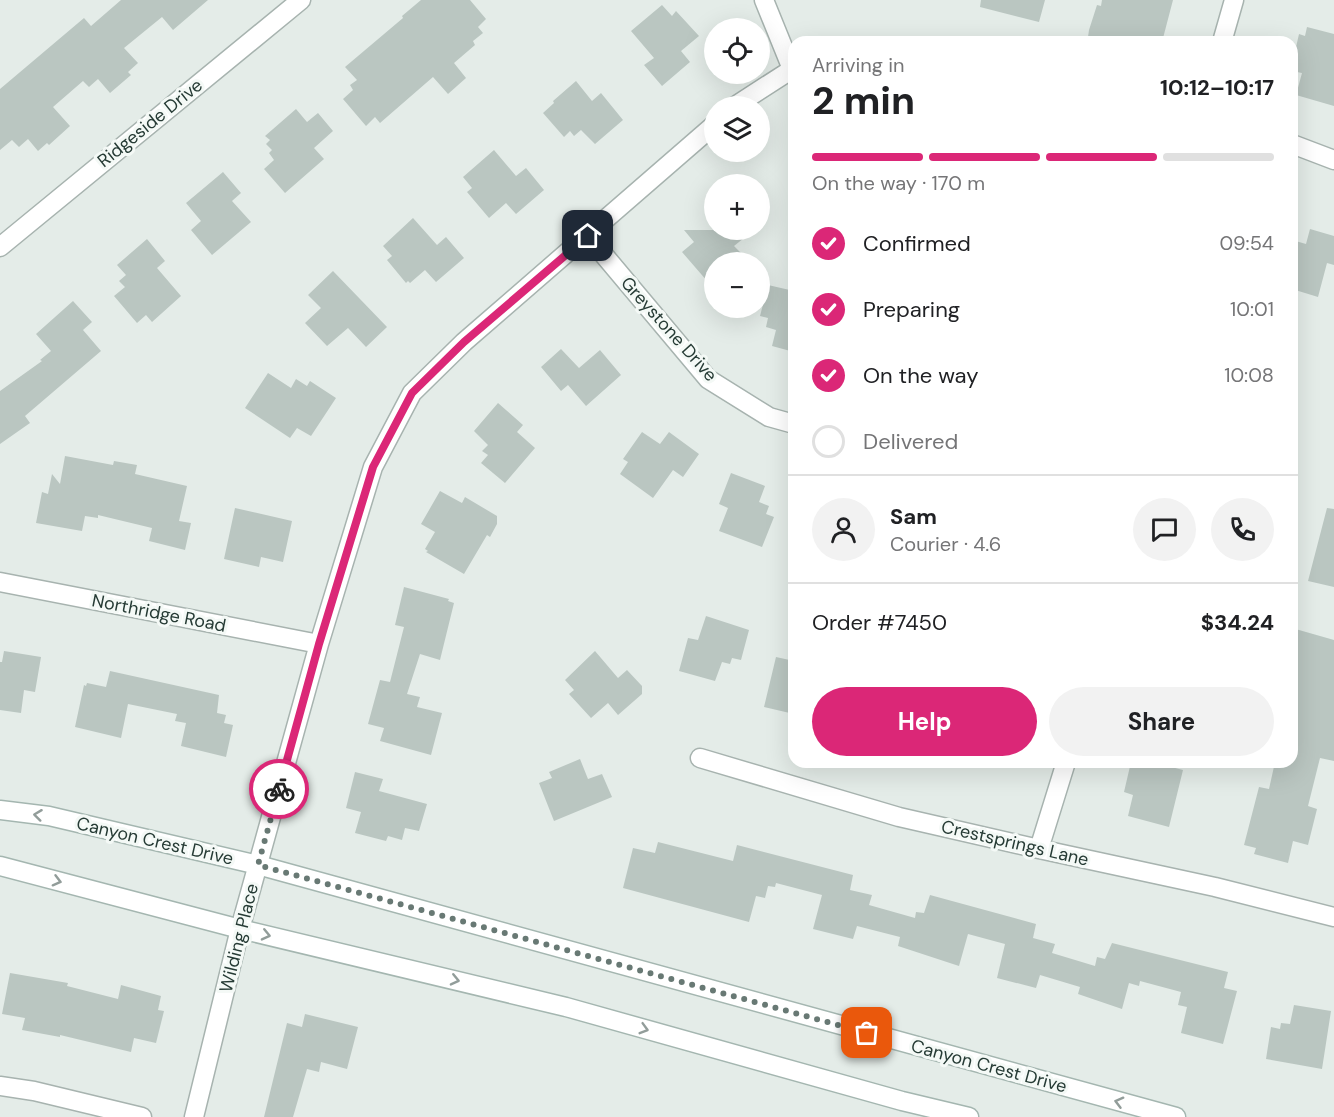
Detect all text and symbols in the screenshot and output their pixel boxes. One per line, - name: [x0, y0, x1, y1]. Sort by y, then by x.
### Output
- map controls: [704, 18, 770, 318]
- button: locate: [704, 18, 770, 84]
- text: Arriving in: [812, 52, 904, 78]
- street label: Ridgeside Drive: [93, 73, 207, 173]
- text: 10:12–10:17: [1160, 73, 1274, 102]
- text: 2 min: [812, 75, 915, 126]
- button: layers: [704, 96, 770, 162]
- text: On the way · 170 m: [812, 170, 985, 196]
- button: +: [704, 174, 770, 240]
- pin: [562, 210, 613, 261]
- icon: home: [571, 219, 604, 252]
- icon: check: [812, 227, 845, 260]
- text: Confirmed: [863, 229, 971, 258]
- text: 09:54: [1219, 230, 1274, 256]
- button: −: [704, 252, 770, 318]
- street label: Greystone Drive: [615, 271, 723, 387]
- icon: check: [812, 293, 845, 326]
- text: Preparing: [863, 295, 960, 324]
- text: 10:01: [1230, 296, 1274, 322]
- icon: check: [812, 359, 845, 392]
- text: On the way: [863, 361, 978, 390]
- text: 10:08: [1224, 362, 1274, 388]
- text: Delivered: [863, 427, 958, 456]
- button: person: [812, 498, 875, 561]
- button: chat: [1133, 498, 1196, 561]
- button: phone: [1211, 498, 1274, 561]
- text: Sam: [890, 502, 937, 531]
- text: Courier · 4.6: [890, 531, 1001, 557]
- street label: Northridge Road: [90, 588, 228, 638]
- text: Order #7450: [812, 608, 947, 637]
- text: $34.24: [1201, 608, 1274, 637]
- button: Help: [812, 687, 1037, 756]
- button: Share: [1049, 687, 1274, 756]
- courier: [249, 759, 309, 819]
- icon: bike: [263, 773, 296, 806]
- one-way arrow: [33, 809, 42, 821]
- street label: Canyon Crest Drive: [74, 811, 236, 871]
- street label: Crestsprings Lane: [939, 814, 1091, 872]
- one-way arrow: [51, 873, 61, 886]
- street label: Wilding Place: [214, 881, 264, 995]
- one-way arrow: [260, 928, 270, 941]
- one-way arrow: [450, 973, 460, 986]
- pin: [841, 1007, 892, 1058]
- icon: bag: [850, 1016, 883, 1049]
- one-way arrow: [638, 1022, 649, 1034]
- street label: Canyon Crest Drive: [908, 1034, 1070, 1098]
- one-way arrow: [1114, 1097, 1125, 1109]

